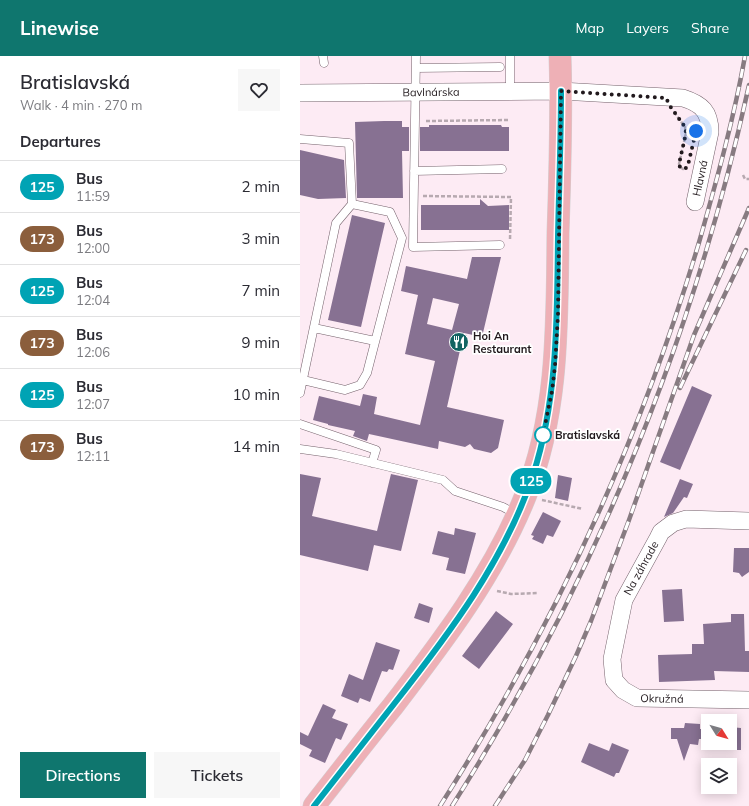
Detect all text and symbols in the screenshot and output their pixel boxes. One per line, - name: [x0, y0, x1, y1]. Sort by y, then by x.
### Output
- text: Linewise: [20, 16, 99, 40]
- text: Map: [575, 19, 604, 37]
- text: Layers: [626, 19, 669, 37]
- text: Share: [691, 19, 729, 37]
- button: heart: [238, 69, 280, 111]
- text: Bratislavská: [20, 70, 130, 94]
- street label: Bavlnárska: [402, 85, 460, 99]
- text: Walk · 4 min · 270 m: [20, 97, 142, 113]
- your location: [686, 121, 706, 141]
- text: Departures: [20, 132, 101, 151]
- street label: Hlavná: [689, 159, 711, 197]
- text: Bus: [76, 169, 103, 188]
- text: 2 min: [242, 177, 280, 196]
- text: 125: [29, 178, 55, 196]
- text: 11:59: [76, 188, 110, 204]
- text: Bus: [76, 221, 103, 240]
- text: 3 min: [242, 229, 280, 248]
- text: 173: [29, 230, 55, 248]
- text: 12:00: [76, 240, 110, 256]
- text: Bus: [76, 273, 103, 292]
- text: 7 min: [242, 281, 280, 300]
- text: 125: [29, 282, 55, 300]
- text: 12:04: [76, 292, 110, 308]
- text: Bus: [76, 325, 103, 344]
- place label: Hoi An Restaurant: [473, 329, 532, 356]
- restaurant icon: Hoi An Restaurant: [448, 331, 470, 353]
- text: 9 min: [242, 333, 280, 352]
- text: 173: [29, 334, 55, 352]
- text: 12:06: [76, 344, 110, 360]
- text: Bus: [76, 377, 103, 396]
- text: 10 min: [233, 385, 280, 404]
- text: 125: [29, 386, 55, 404]
- text: 12:07: [76, 396, 110, 412]
- marker: Bratislavská: [534, 426, 552, 444]
- place label: Bratislavská: [555, 428, 620, 442]
- text: Bus: [76, 429, 103, 448]
- text: 14 min: [233, 437, 280, 456]
- text: 173: [29, 438, 55, 456]
- text: 12:11: [76, 448, 110, 464]
- line badge: 125: [508, 468, 554, 494]
- text: 125: [518, 472, 544, 490]
- street label: Na záhrade: [620, 539, 662, 597]
- street label: Okružná: [640, 691, 684, 706]
- north arrow: [701, 714, 737, 750]
- map controls: [701, 714, 737, 794]
- button: Directions: [20, 752, 146, 798]
- button: Tickets: [154, 752, 280, 798]
- button: layers: [701, 758, 737, 794]

